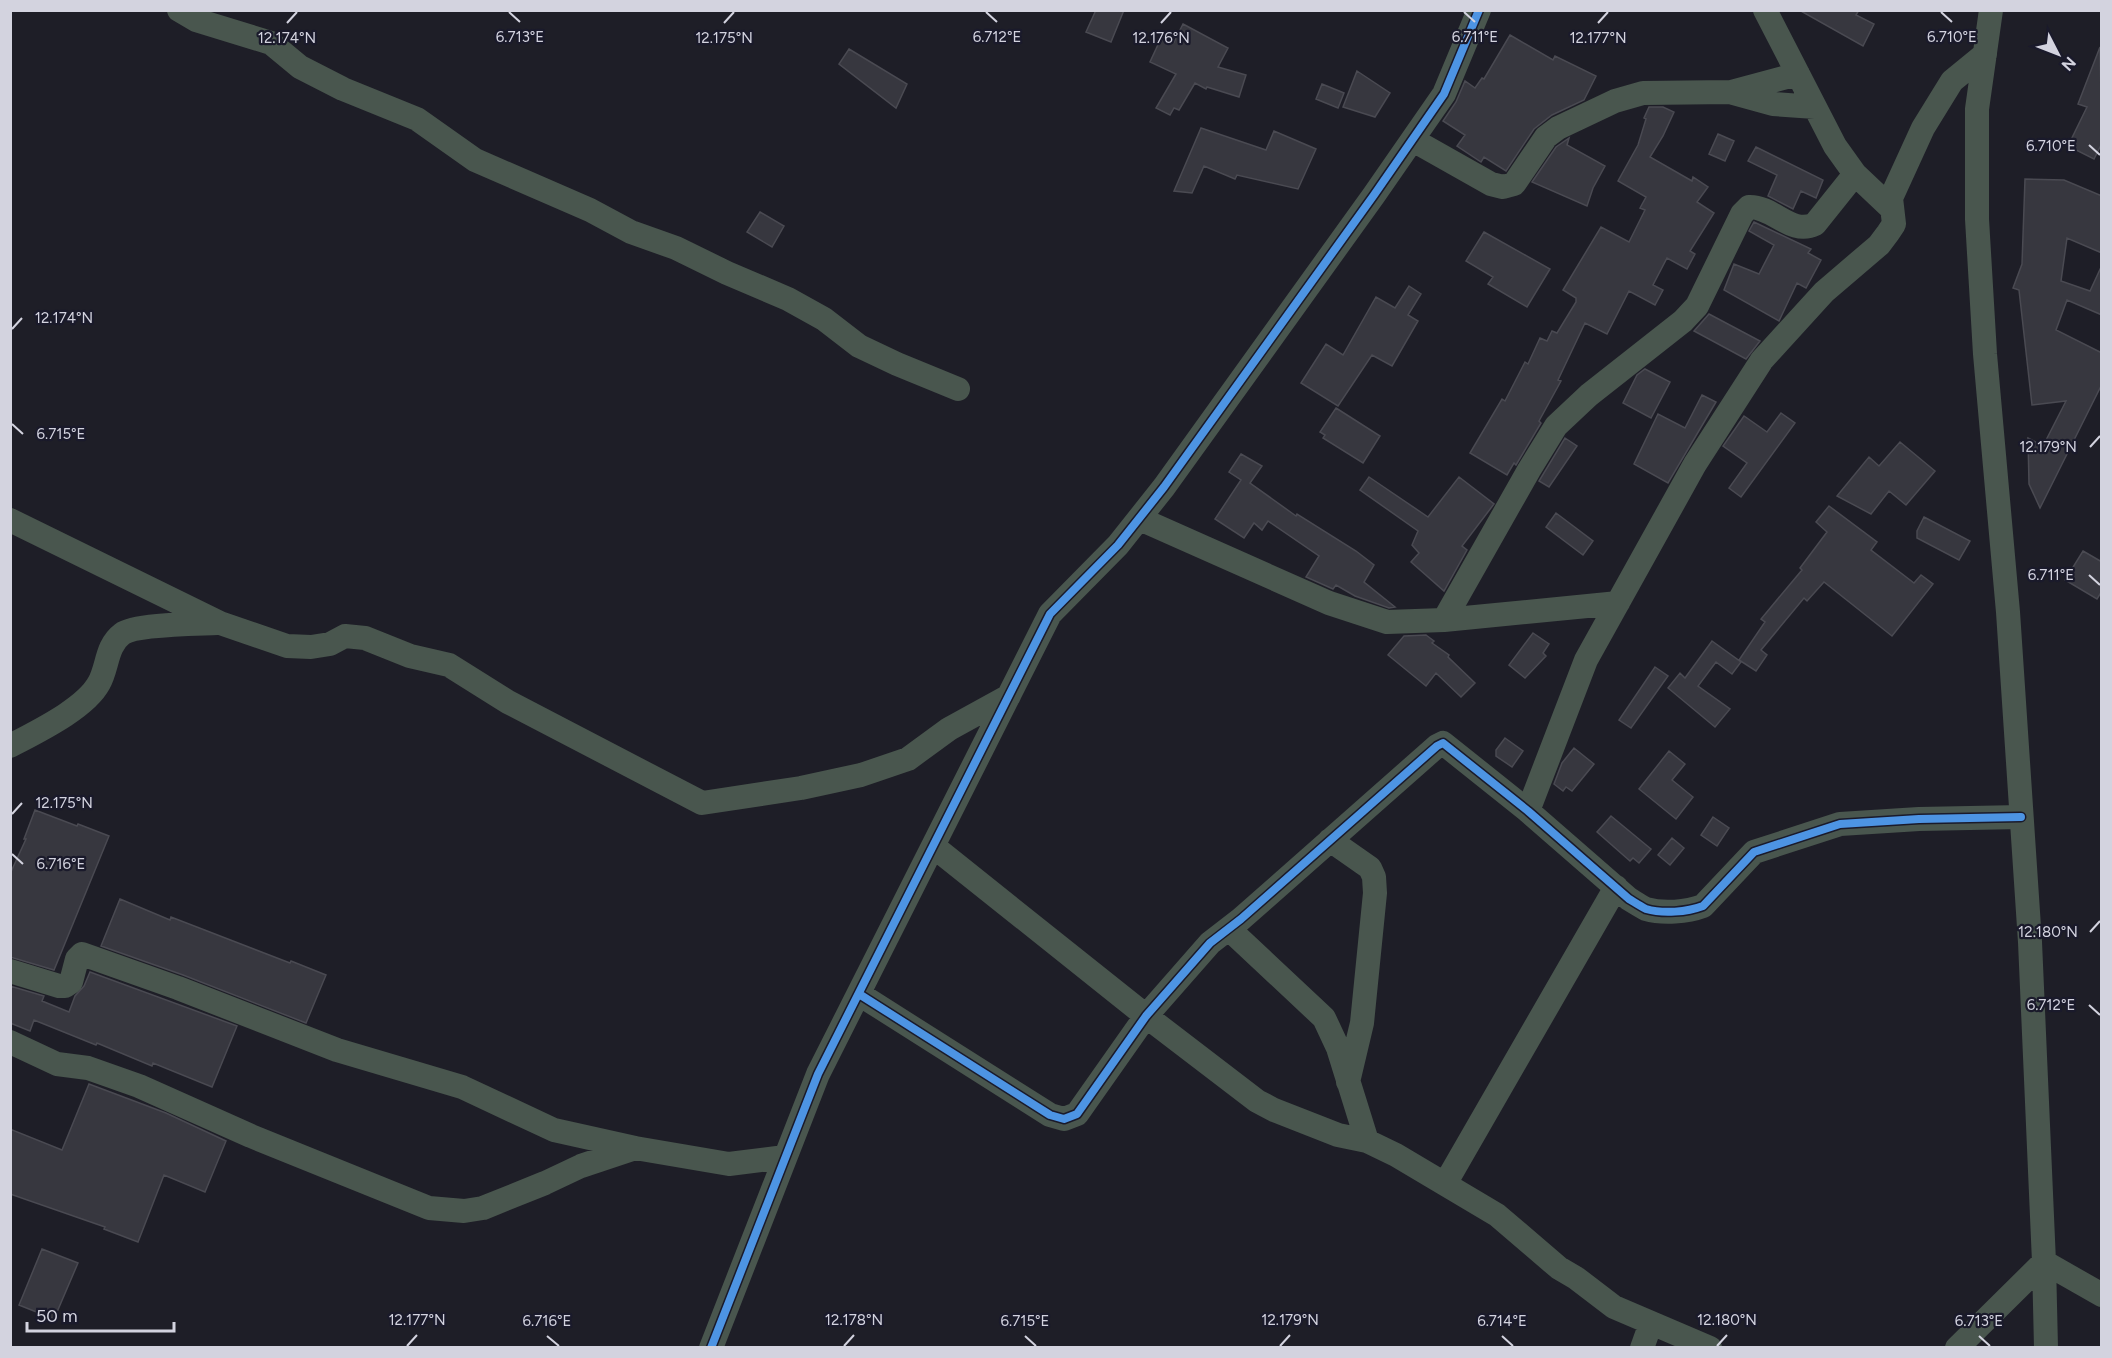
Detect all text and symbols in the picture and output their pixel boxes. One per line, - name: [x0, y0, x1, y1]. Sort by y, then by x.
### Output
- north arrow: [2028, 24, 2088, 84]
- text: 6.713°E: [496, 28, 544, 46]
- text: 6.712°E: [973, 28, 1021, 46]
- text: 6.711°E: [1452, 28, 1498, 46]
- text: 6.710°E: [1927, 28, 1977, 46]
- text: 12.174°N: [258, 29, 316, 47]
- text: 12.175°N: [695, 29, 753, 47]
- text: 12.176°N: [1132, 29, 1190, 47]
- text: 12.177°N: [1569, 29, 1627, 47]
- text: N: [2058, 53, 2080, 75]
- text: 6.710°E: [2026, 137, 2076, 155]
- text: 12.174°N: [35, 309, 93, 327]
- text: 6.715°E: [37, 425, 85, 443]
- text: 12.179°N: [2019, 438, 2077, 456]
- text: 6.711°E: [2028, 566, 2074, 584]
- text: 12.175°N: [35, 794, 93, 812]
- text: 6.716°E: [37, 855, 85, 873]
- text: 12.180°N: [2018, 923, 2078, 941]
- text: 6.712°E: [2027, 996, 2075, 1014]
- scale bar: [27, 1295, 174, 1333]
- text: 50 m: [36, 1305, 78, 1327]
- text: 12.177°N: [388, 1311, 446, 1329]
- text: 12.178°N: [825, 1311, 883, 1329]
- text: 12.179°N: [1261, 1311, 1319, 1329]
- text: 12.180°N: [1697, 1311, 1757, 1329]
- text: 6.716°E: [523, 1312, 571, 1330]
- text: 6.715°E: [1001, 1312, 1049, 1330]
- text: 6.714°E: [1477, 1312, 1527, 1330]
- text: 6.713°E: [1955, 1312, 2003, 1330]

